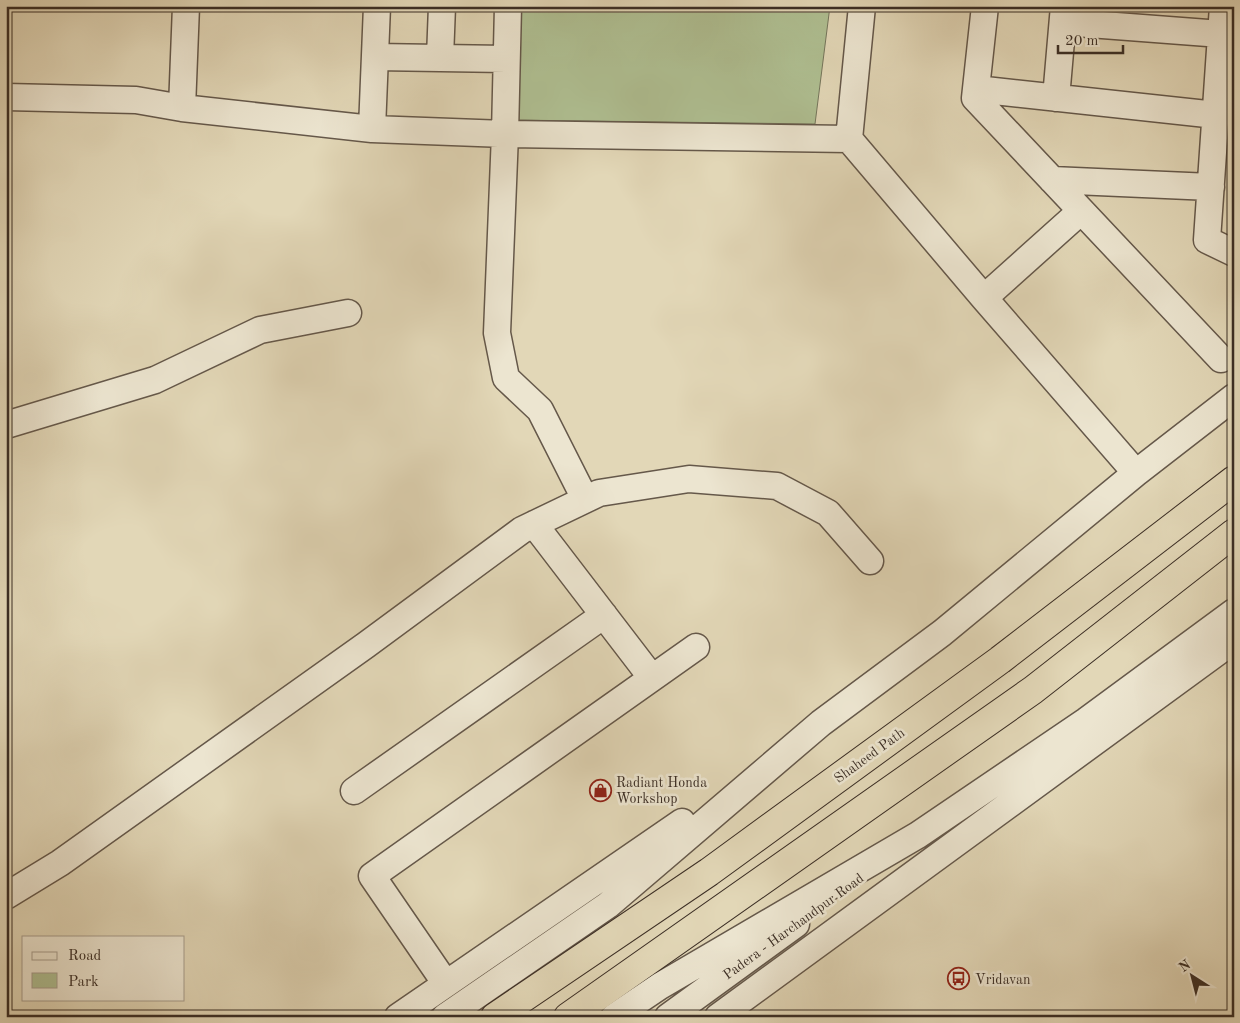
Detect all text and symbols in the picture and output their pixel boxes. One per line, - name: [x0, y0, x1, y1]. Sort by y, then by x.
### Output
- scale bar: [1058, 22, 1122, 54]
- text: 20 m: [1065, 34, 1099, 49]
- street label: Shaheed Path: [832, 725, 908, 786]
- place label: Radiant Honda Workshop: [616, 776, 707, 806]
- shop icon: Radiant Honda Workshop: [588, 778, 612, 802]
- street label: Padera - Harchandpur Road: [721, 871, 866, 982]
- legend: [22, 936, 185, 1000]
- text: Road: [68, 949, 102, 964]
- north arrow: [1168, 950, 1218, 1000]
- text: N: [1177, 957, 1194, 975]
- bus stop icon: Vridavan: [947, 967, 971, 991]
- place label: Vridavan: [975, 973, 1031, 987]
- text: Park: [68, 975, 99, 990]

